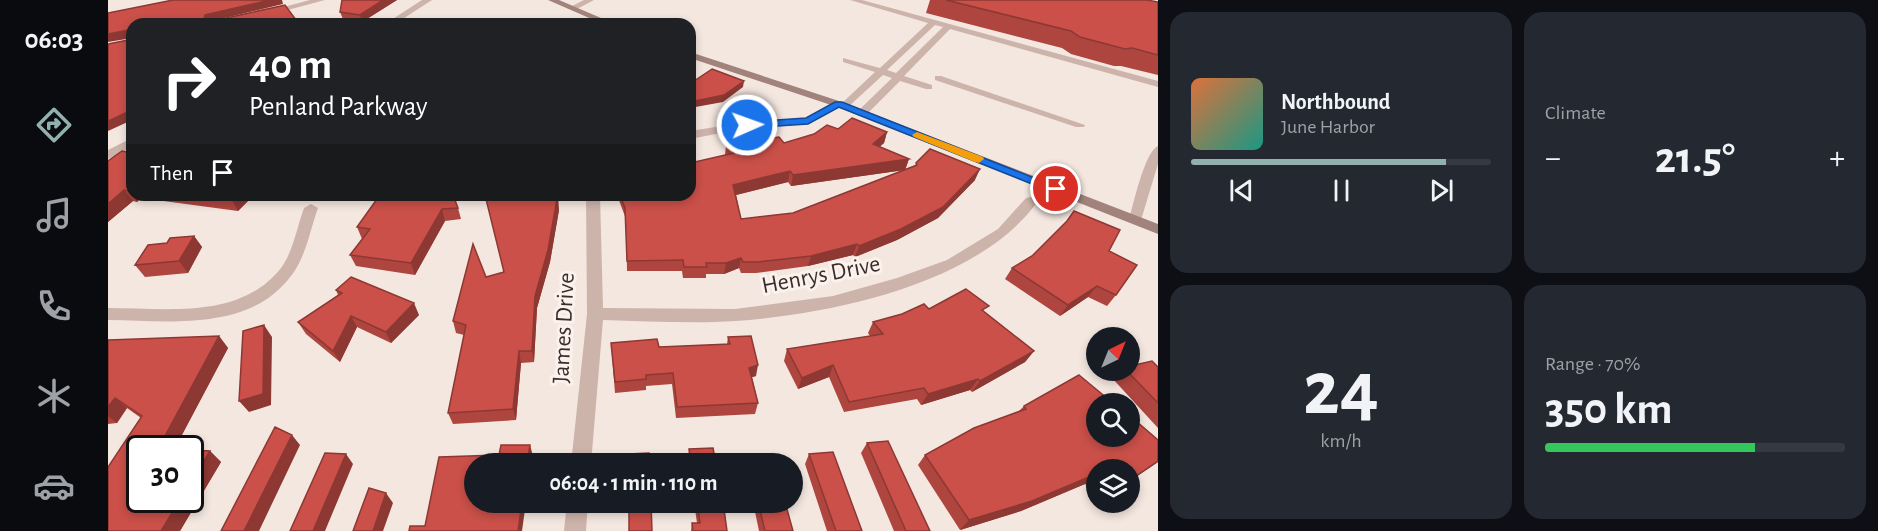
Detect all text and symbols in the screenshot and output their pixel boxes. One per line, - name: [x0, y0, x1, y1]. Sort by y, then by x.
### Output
- text: 06:03: [25, 26, 84, 53]
- icon: right: [150, 42, 228, 120]
- text: 40 m: [249, 44, 332, 86]
- text: Northbound: [1281, 91, 1390, 113]
- text: Penland Parkway: [249, 93, 428, 120]
- position arrow: [715, 93, 779, 157]
- text: Climate: [1545, 103, 1606, 123]
- icon: directions: [33, 104, 75, 146]
- text: June Harbor: [1281, 117, 1375, 137]
- text: 21.5°: [1655, 136, 1735, 181]
- text: −: [1545, 142, 1561, 175]
- text: +: [1829, 142, 1845, 175]
- icon: arrive: [206, 156, 239, 189]
- text: Then: [150, 162, 194, 184]
- pin: [1030, 163, 1081, 214]
- icon: arrive: [1039, 172, 1072, 205]
- icon: previous: [1225, 174, 1258, 207]
- icon: pause: [1325, 174, 1358, 207]
- icon: next: [1425, 174, 1458, 207]
- icon: music: [33, 194, 75, 236]
- street label: Henrys Drive: [760, 252, 882, 298]
- street label: James Drive: [549, 272, 579, 384]
- icon: phone: [33, 285, 75, 327]
- north arrow: [1086, 327, 1140, 381]
- map controls: [1086, 327, 1140, 513]
- text: 24: [1303, 351, 1379, 429]
- text: Range · 70%: [1545, 354, 1641, 374]
- icon: climate: [33, 375, 75, 417]
- text: 350 km: [1545, 387, 1673, 432]
- button: search: [1086, 393, 1140, 447]
- text: km/h: [1320, 431, 1362, 451]
- speed limit sign: 30: [126, 435, 204, 513]
- button: layers: [1086, 459, 1140, 513]
- icon: car: [33, 465, 75, 507]
- text: 06:04 · 1 min · 110 m: [550, 472, 717, 494]

